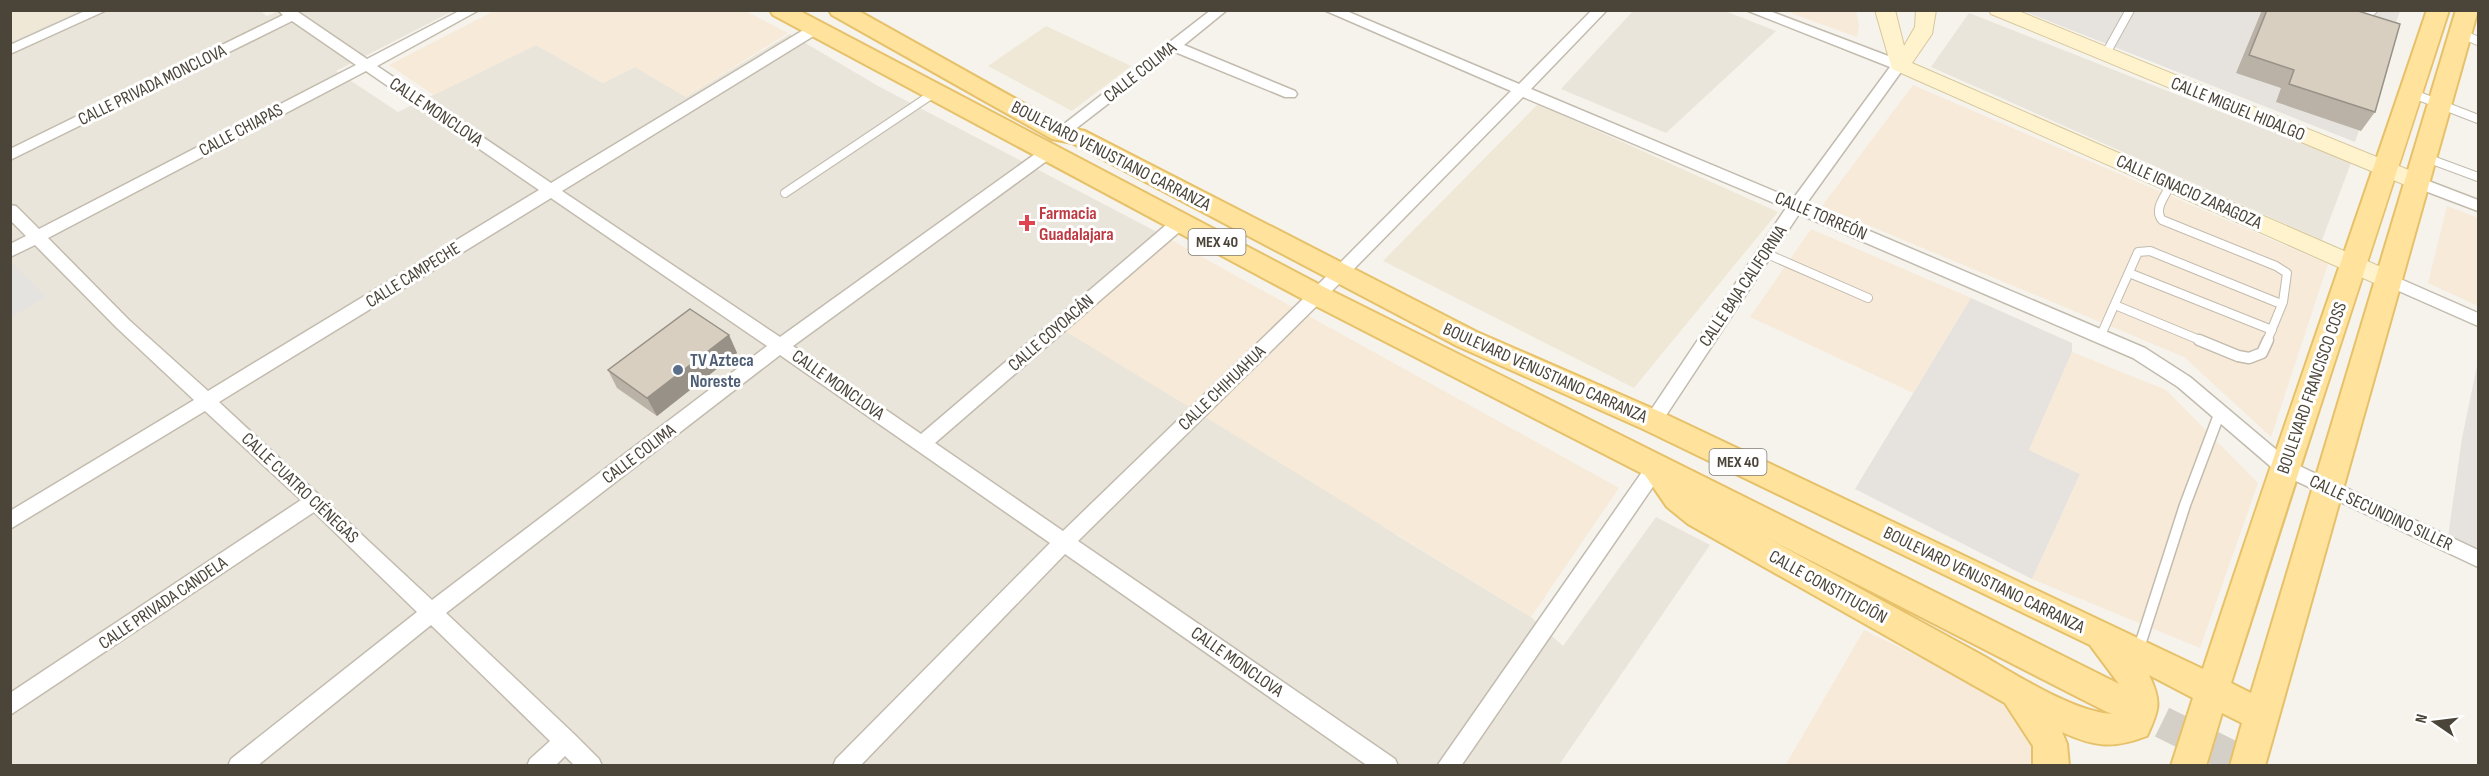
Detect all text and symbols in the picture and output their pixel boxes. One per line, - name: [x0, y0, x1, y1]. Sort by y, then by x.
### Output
- street label: CALLE COLIMA: [1100, 37, 1181, 107]
- street label: CALLE PRIVADA MONCLOVA: [75, 40, 230, 130]
- street label: CALLE MONCLOVA: [385, 73, 487, 151]
- street label: CALLE MIGUEL HIDALGO: [2168, 73, 2308, 145]
- street label: BOULEVARD VENUSTIANO CARRANZA: [1008, 96, 1214, 216]
- street label: CALLE CHIAPAS: [196, 99, 287, 161]
- street label: CALLE IGNACIO ZARAGOZA: [2113, 150, 2265, 234]
- street label: CALLE TORREÓN: [1772, 187, 1870, 245]
- place label: Farmacia Guadalajara: [1039, 203, 1114, 245]
- marker: Farmacia Guadalajara: [1020, 216, 1034, 230]
- street label: CALLE BAJA CALIFORNIA: [1695, 221, 1791, 351]
- road number: MEX 40: [1188, 229, 1246, 255]
- street label: CALLE CAMPECHE: [362, 238, 464, 312]
- street label: CALLE COYOACÁN: [1004, 290, 1098, 376]
- street label: BOULEVARD FRANCISCO COSS: [2273, 299, 2351, 477]
- street label: BOULEVARD VENUSTIANO CARRANZA: [1440, 318, 1650, 428]
- street label: CALLE CHIHUAHUA: [1174, 341, 1270, 435]
- street label: CALLE MONCLOVA: [788, 345, 888, 425]
- place label: TV Azteca Noreste: [690, 350, 754, 392]
- marker: TV Azteca Noreste: [671, 363, 685, 377]
- street label: CALLE COLIMA: [598, 419, 680, 488]
- street label: CALLE CUATRO CIÉNEGAS: [237, 428, 363, 548]
- road number: MEX 40: [1710, 449, 1766, 475]
- street label: CALLE SECUNDINO SILLER: [2306, 471, 2456, 555]
- street label: BOULEVARD VENUSTIANO CARRANZA: [1880, 522, 2088, 638]
- street label: CALLE CONSTITUCIÔN: [1765, 546, 1891, 628]
- street label: CALLE PRIVADA CANDELA: [95, 552, 232, 654]
- street label: CALLE MONCLOVA: [1187, 622, 1287, 702]
- north arrow: [2405, 692, 2465, 752]
- text: N: [2412, 712, 2432, 725]

